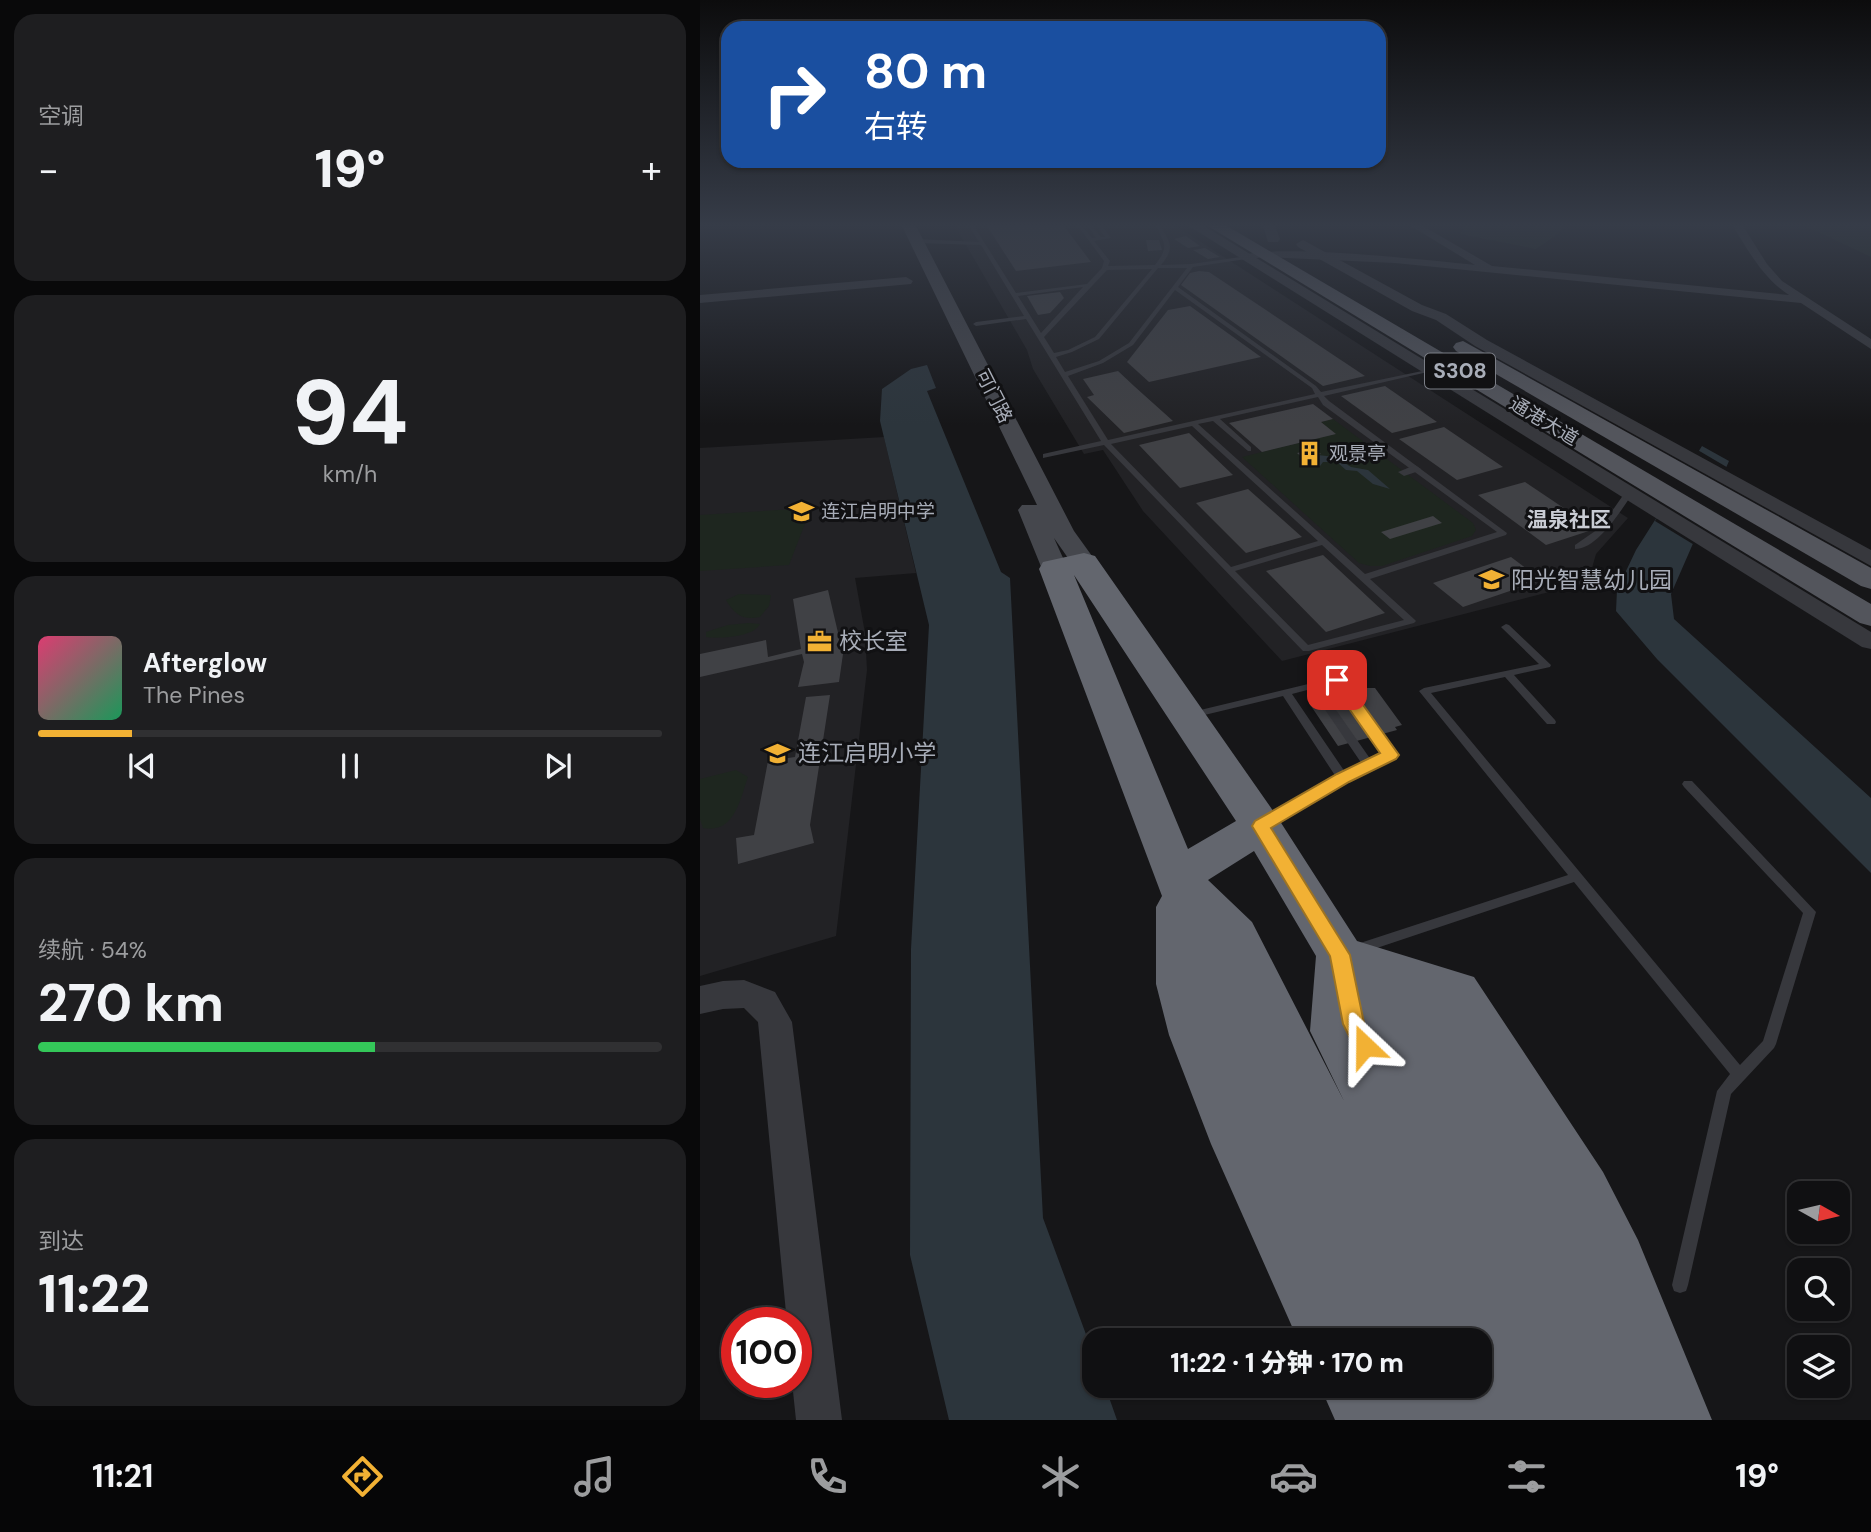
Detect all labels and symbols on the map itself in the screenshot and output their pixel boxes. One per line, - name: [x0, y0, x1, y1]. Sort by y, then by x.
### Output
- road number: S308: [1425, 354, 1495, 388]
- street label: 可门路: [970, 365, 1018, 427]
- street label: 通港大道: [1505, 391, 1583, 451]
- building icon: 观景亭: [1295, 439, 1323, 467]
- place label: 观景亭: [1329, 441, 1386, 466]
- school or university icon: 连江启明中学: [787, 497, 815, 525]
- place label: 连江启明中学: [821, 499, 935, 524]
- district label: 温泉社区: [1527, 506, 1611, 534]
- place label: 阳光智慧幼儿园: [1511, 565, 1672, 595]
- school or university icon: 阳光智慧幼儿园: [1477, 566, 1505, 594]
- place label: 校长室: [839, 626, 908, 656]
- office icon: 校长室: [805, 627, 833, 655]
- pin: [1307, 650, 1367, 710]
- place label: 连江启明小学: [798, 738, 936, 768]
- school or university icon: 连江启明小学: [764, 739, 792, 767]
- position arrow: [1328, 1009, 1402, 1083]
- north arrow: [1787, 1181, 1850, 1244]
- speed limit sign: 100: [721, 1307, 812, 1398]

